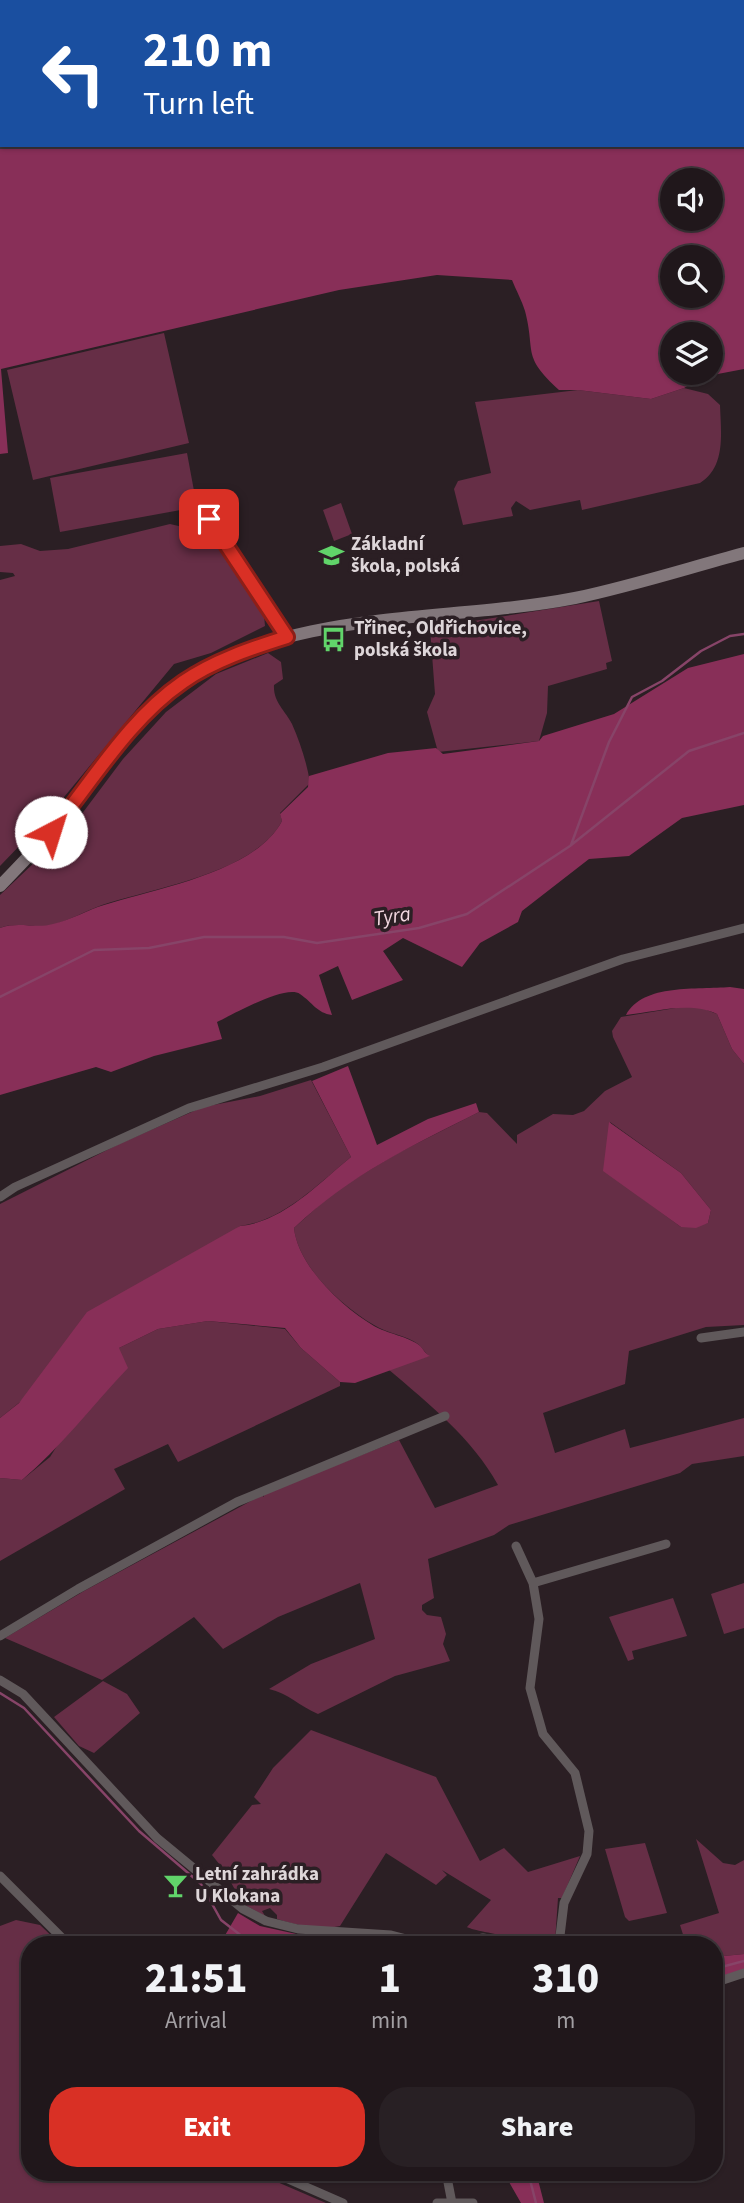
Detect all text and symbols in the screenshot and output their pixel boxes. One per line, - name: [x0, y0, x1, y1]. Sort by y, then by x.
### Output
- text: 210 m: [143, 16, 272, 86]
- icon: left: [28, 28, 119, 119]
- text: Turn left: [143, 81, 254, 127]
- map controls: [660, 168, 723, 385]
- button: sound: [660, 168, 723, 231]
- button: search: [660, 245, 723, 308]
- button: layers: [660, 322, 723, 385]
- pin: [179, 489, 239, 549]
- icon: arrive: [190, 500, 228, 538]
- place label: Základní škola, polská: [351, 531, 460, 580]
- school or university icon: Základní škola, polská: [317, 541, 345, 569]
- place label: Třinec, Oldřichovice, polská škola: [354, 615, 527, 664]
- bus stop icon: Třinec, Oldřichovice, polská škola: [320, 625, 348, 653]
- position arrow: [14, 795, 88, 869]
- water label: Tyra: [371, 898, 413, 934]
- place label: Letní zahrádka U Klokana: [195, 1861, 319, 1910]
- bar icon: Letní zahrádka U Klokana: [161, 1871, 189, 1899]
- text: 21:51: [145, 1949, 247, 2009]
- text: 1: [378, 1949, 401, 2009]
- text: 310: [532, 1949, 599, 2009]
- text: Arrival: [165, 2004, 227, 2037]
- text: min: [371, 2004, 408, 2037]
- text: m: [556, 2004, 575, 2037]
- button: Exit: [49, 2087, 365, 2167]
- button: Share: [379, 2087, 695, 2167]

